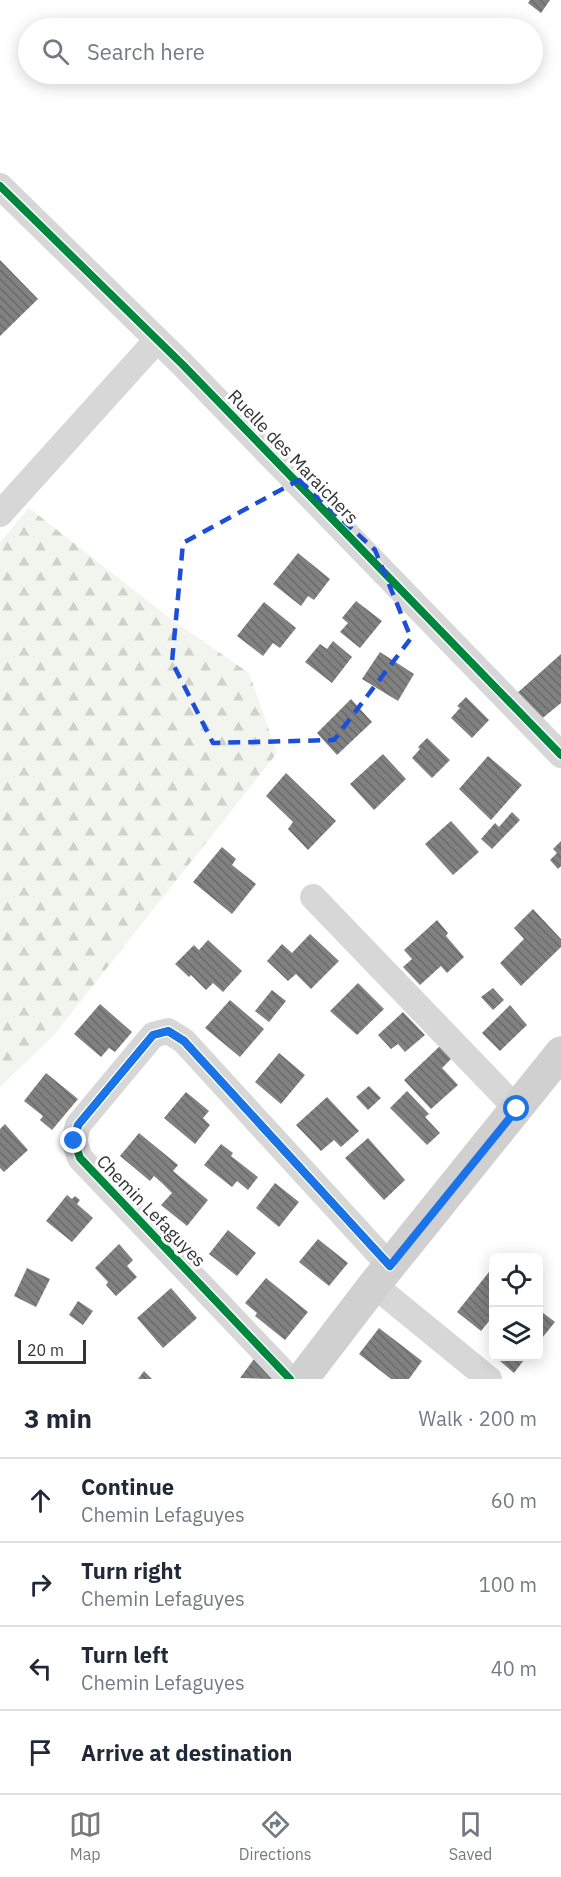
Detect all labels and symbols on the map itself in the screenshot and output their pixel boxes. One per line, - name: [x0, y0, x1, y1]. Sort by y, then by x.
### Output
- street label: Ruelle des Maraichers: [223, 385, 364, 529]
- route start: [503, 1095, 529, 1121]
- route end: [60, 1127, 86, 1153]
- street label: Chemin Lefaguyes: [92, 1150, 211, 1272]
- scale bar: [18, 1337, 86, 1364]

